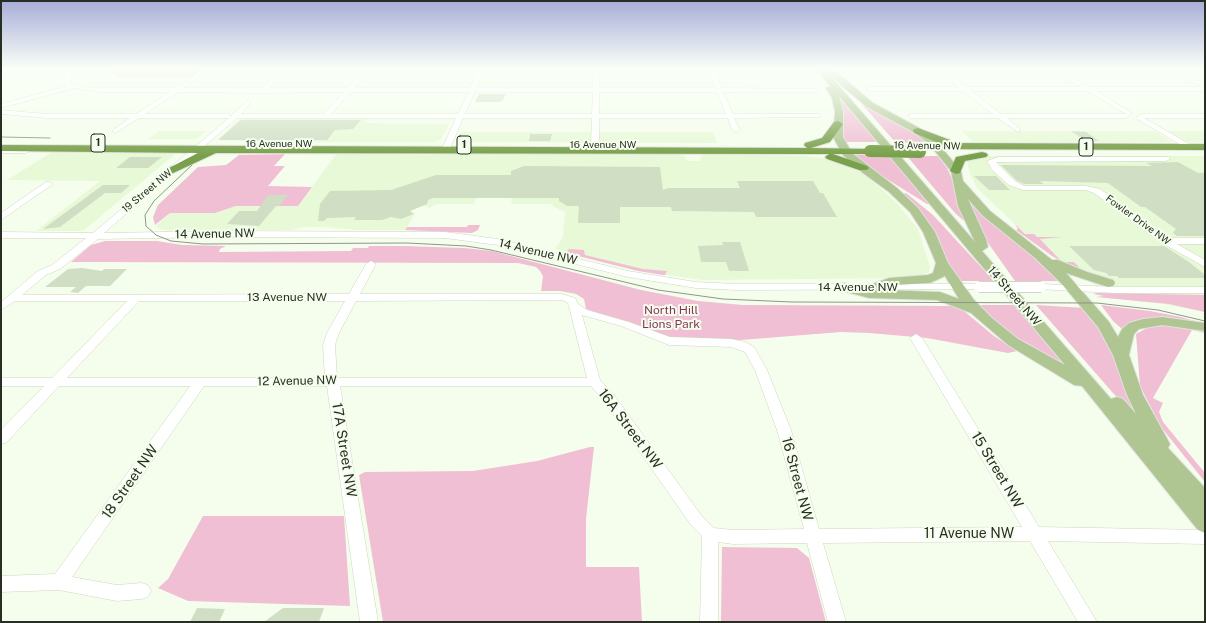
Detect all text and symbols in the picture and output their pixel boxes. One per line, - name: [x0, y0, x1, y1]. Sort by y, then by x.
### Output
- road number: 1: [91, 134, 105, 152]
- road number: 1: [457, 136, 471, 154]
- street label: 16 Avenue NW: [246, 138, 312, 150]
- road number: 1: [1079, 138, 1093, 156]
- street label: 16 Avenue NW: [570, 139, 636, 151]
- street label: 16 Avenue NW: [894, 139, 960, 153]
- street label: 19 Street NW: [120, 167, 174, 215]
- street label: Fowler Drive NW: [1103, 192, 1173, 248]
- street label: 14 Avenue NW: [175, 226, 255, 242]
- street label: 14 Avenue NW: [497, 236, 579, 268]
- street label: 14 Street NW: [984, 263, 1044, 329]
- street label: 14 Avenue NW: [818, 280, 898, 294]
- street label: 13 Avenue NW: [247, 290, 327, 304]
- park label: North Hill Lions Park: [642, 303, 700, 331]
- street label: 12 Avenue NW: [257, 373, 337, 389]
- street label: 16A Street NW: [594, 386, 666, 472]
- street label: 17A Street NW: [328, 401, 360, 499]
- street label: 15 Street NW: [968, 429, 1026, 511]
- street label: 16 Street NW: [778, 435, 816, 523]
- street label: 18 Street NW: [98, 442, 162, 522]
- street label: 11 Avenue NW: [924, 526, 1014, 542]

